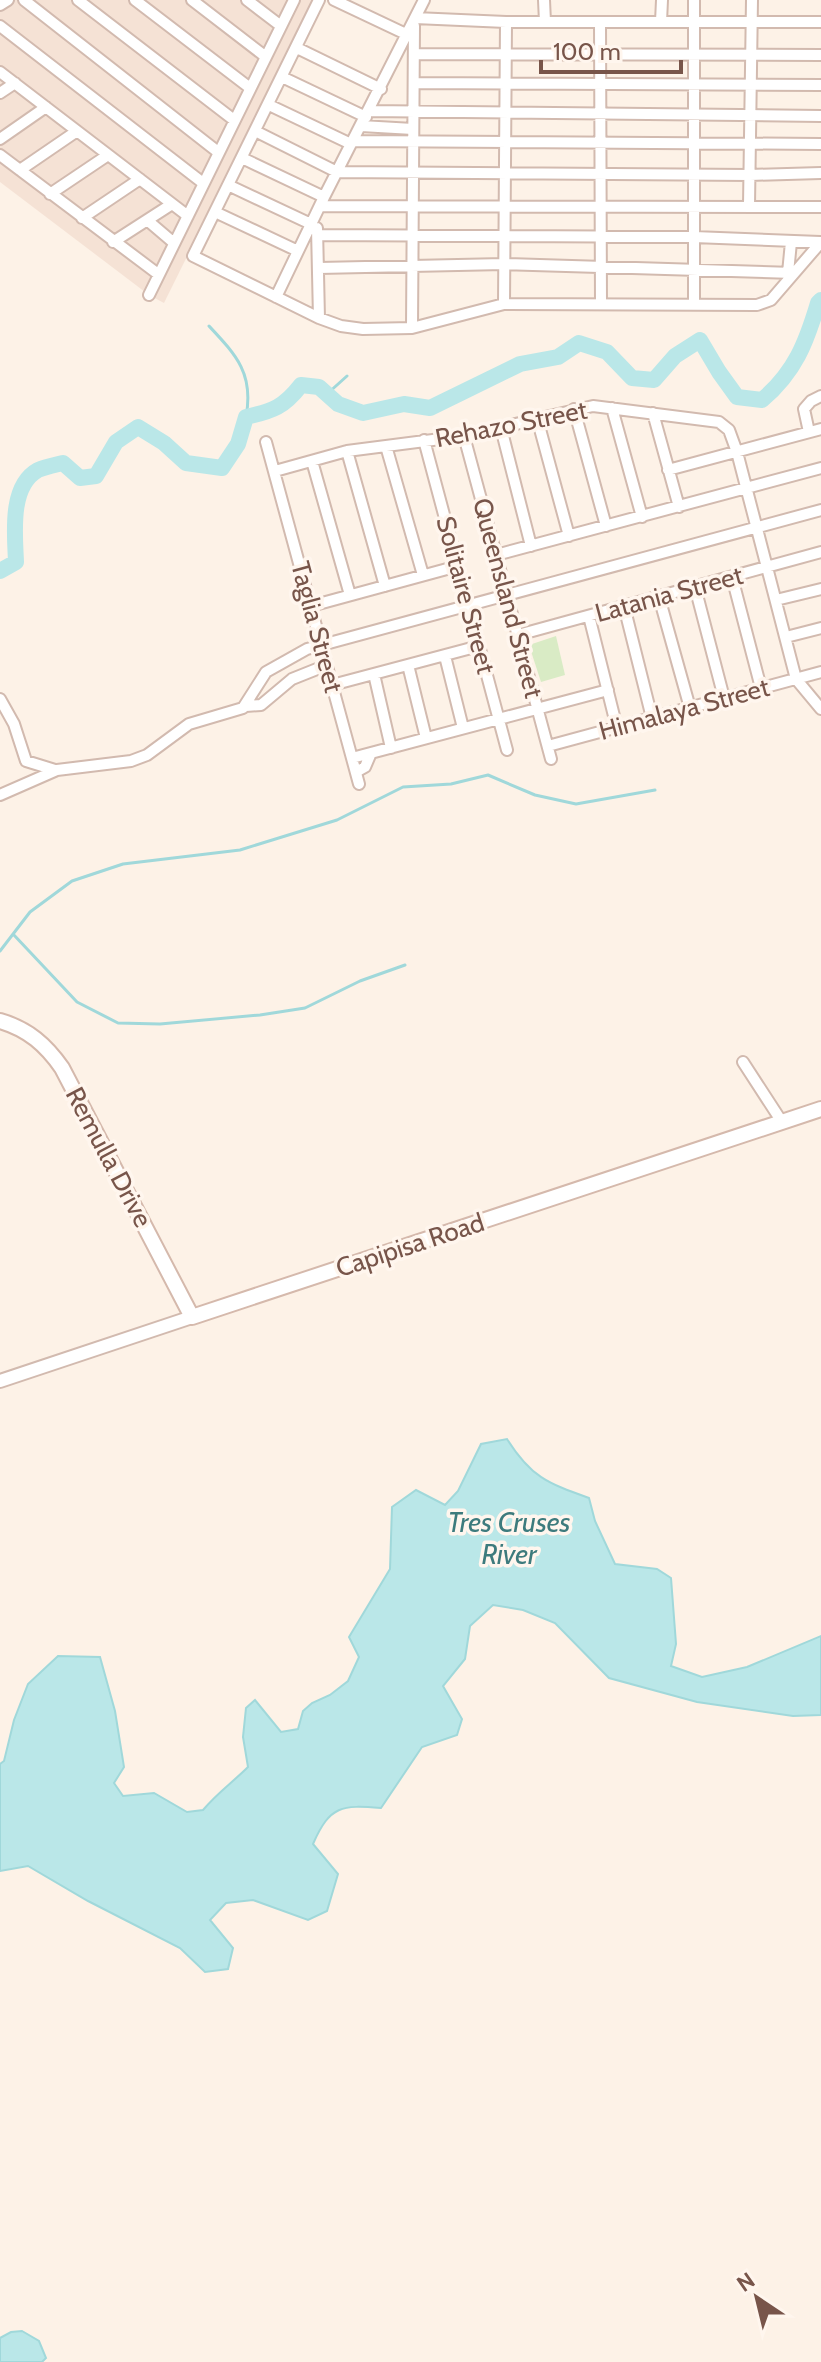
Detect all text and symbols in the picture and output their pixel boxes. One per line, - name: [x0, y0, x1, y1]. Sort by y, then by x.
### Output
- scale bar: [541, 24, 681, 74]
- text: 100 m: [553, 37, 621, 66]
- street label: Rehazo Street: [432, 394, 590, 454]
- street label: Queensland Street: [466, 495, 550, 702]
- street label: Solitaire Street: [430, 513, 502, 677]
- street label: Taglia Street: [284, 558, 350, 696]
- street label: Latania Street: [592, 559, 747, 629]
- street label: Himalaya Street: [595, 671, 773, 747]
- street label: Remulla Drive: [59, 1082, 159, 1232]
- street label: Capipisa Road: [332, 1206, 488, 1284]
- water label: Tres Cruses River: [447, 1505, 571, 1571]
- north arrow: [717, 2258, 797, 2338]
- text: N: [732, 2267, 760, 2298]

